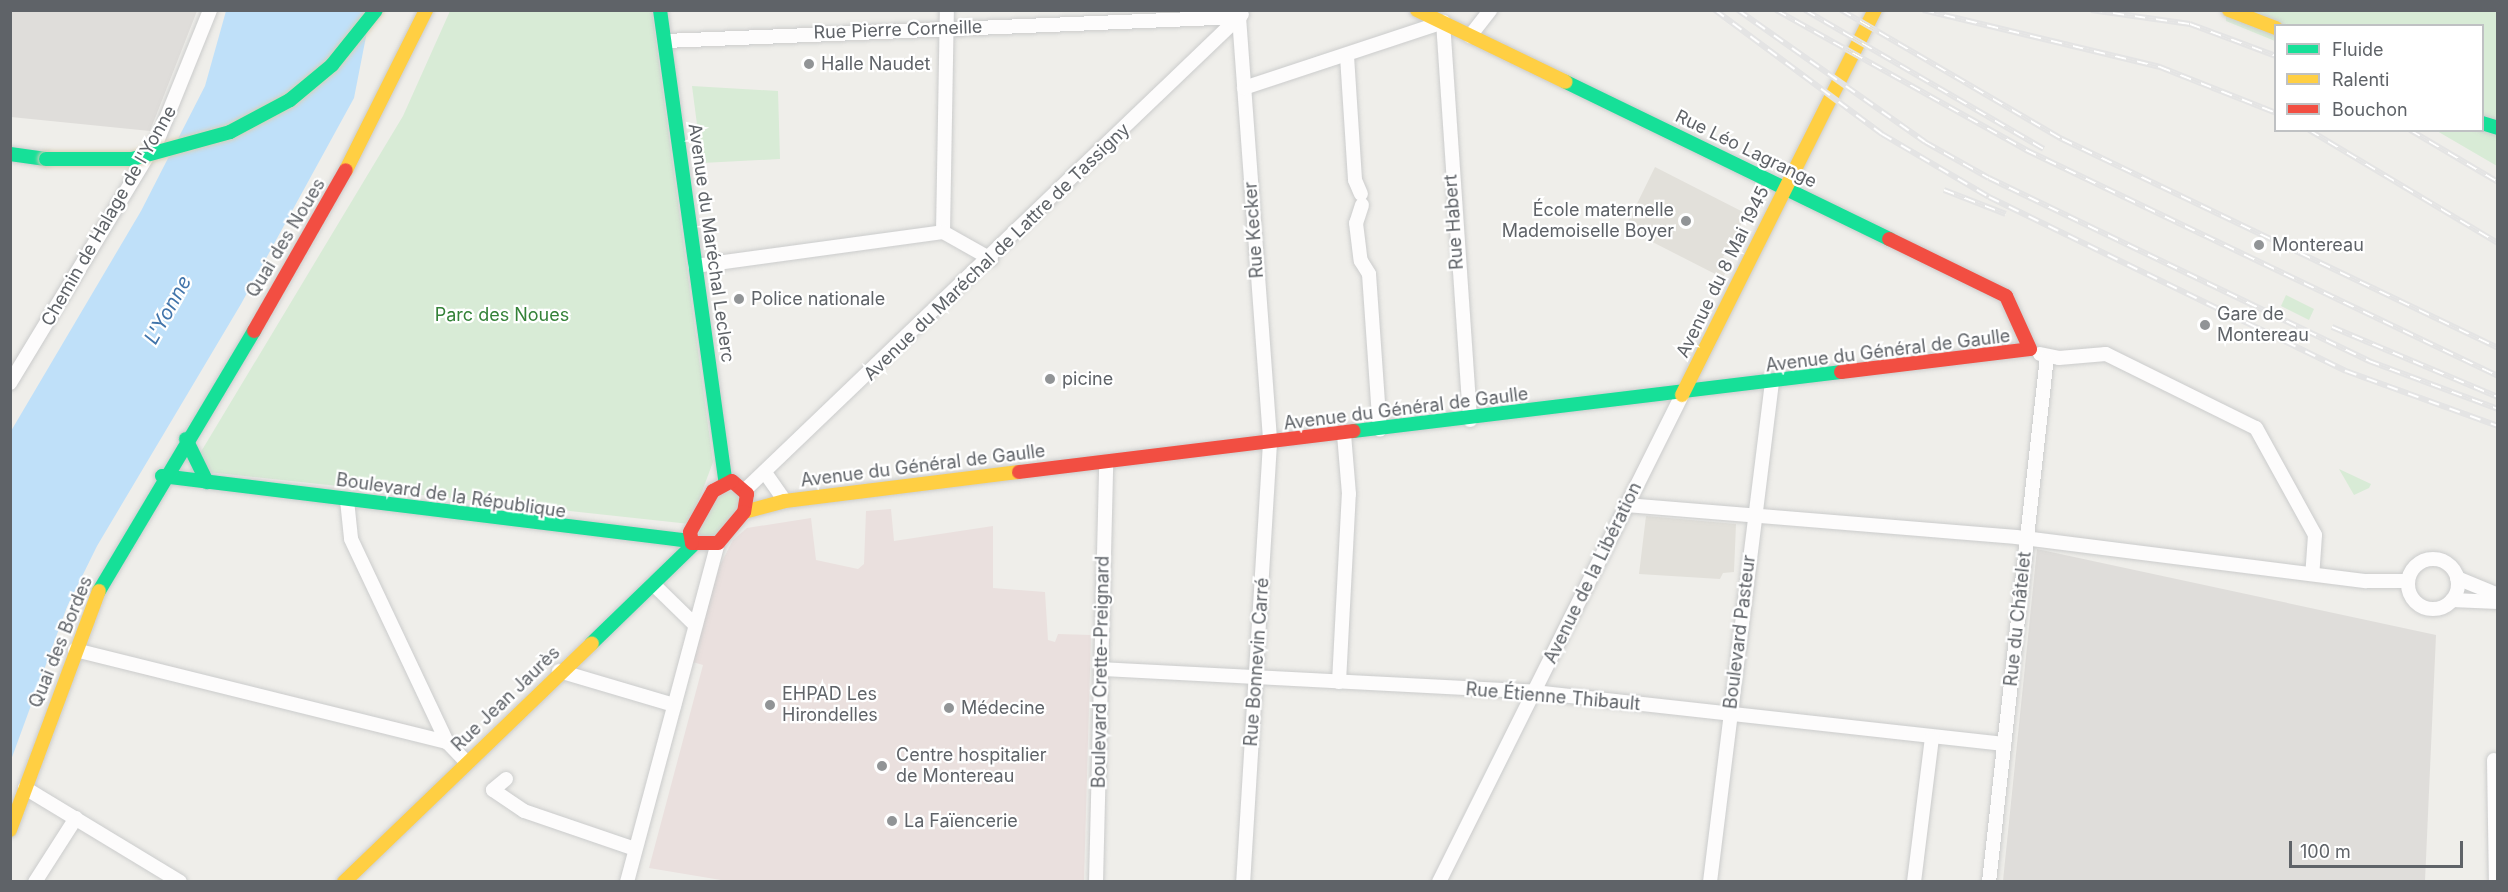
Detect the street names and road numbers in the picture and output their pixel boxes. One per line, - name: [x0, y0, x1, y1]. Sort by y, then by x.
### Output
- street label: Rue Pierre Corneille: [813, 16, 983, 44]
- street label: Chemin de Halage de l'Yonne: [37, 102, 181, 330]
- street label: Rue Léo Lagrange: [1672, 105, 1820, 193]
- street label: Avenue du Maréchal de Lattre de Tassigny: [860, 119, 1134, 385]
- street label: Avenue du Maréchal Leclerc: [684, 122, 738, 364]
- street label: Rue Habert: [1440, 173, 1468, 271]
- street label: Quai des Noues: [242, 175, 330, 301]
- street label: Rue Kecker: [1240, 181, 1268, 279]
- street label: Avenue du 8 Mai 1945: [1672, 183, 1774, 361]
- street label: Avenue du Général de Gaulle: [1764, 325, 2012, 377]
- street label: Avenue du Général de Gaulle: [1282, 383, 1530, 435]
- street label: Avenue du Général de Gaulle: [799, 440, 1047, 492]
- street label: Boulevard de la République: [335, 469, 567, 523]
- street label: Avenue de la Libération: [1540, 479, 1646, 667]
- street label: Rue du Châtelet: [2000, 551, 2036, 687]
- street label: Boulevard Pasteur: [1720, 554, 1760, 710]
- street label: Boulevard Crette-Preignard: [1088, 556, 1114, 788]
- street label: Quai des Bordes: [25, 573, 97, 711]
- street label: Rue Bonnevin Carré: [1240, 577, 1274, 747]
- street label: Rue Jean Jaurès: [447, 642, 565, 756]
- street label: Rue Étienne Thibault: [1465, 679, 1641, 715]

